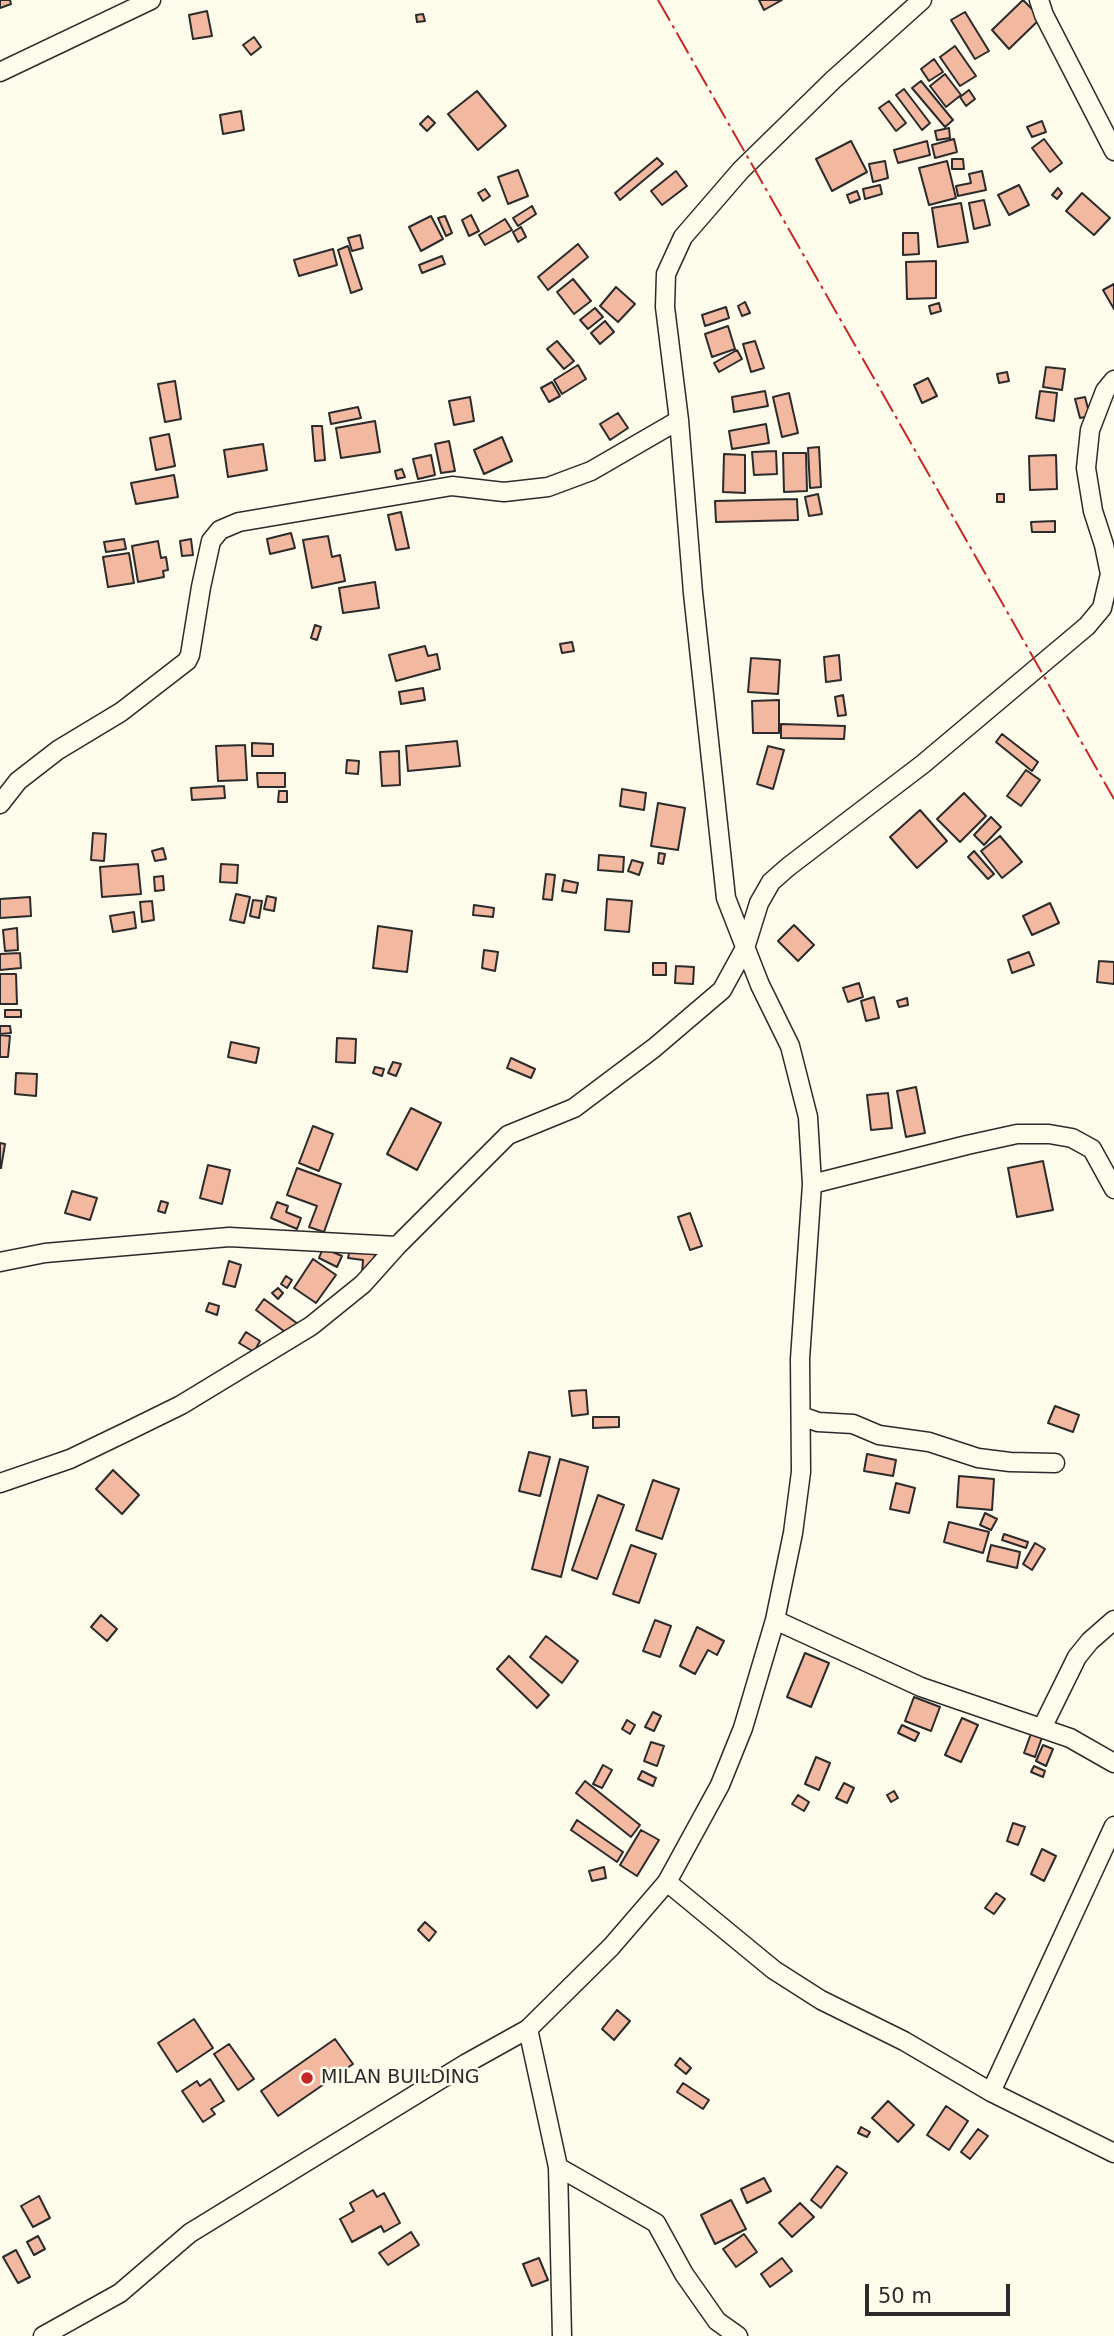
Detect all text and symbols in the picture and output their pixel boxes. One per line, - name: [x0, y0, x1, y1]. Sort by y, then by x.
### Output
- place label: MILAN BUILDING: [321, 2067, 480, 2089]
- marker: MILAN BUILDING: [299, 2070, 315, 2086]
- scale bar: [869, 2270, 1014, 2314]
- text: 50 m: [878, 2284, 932, 2308]

